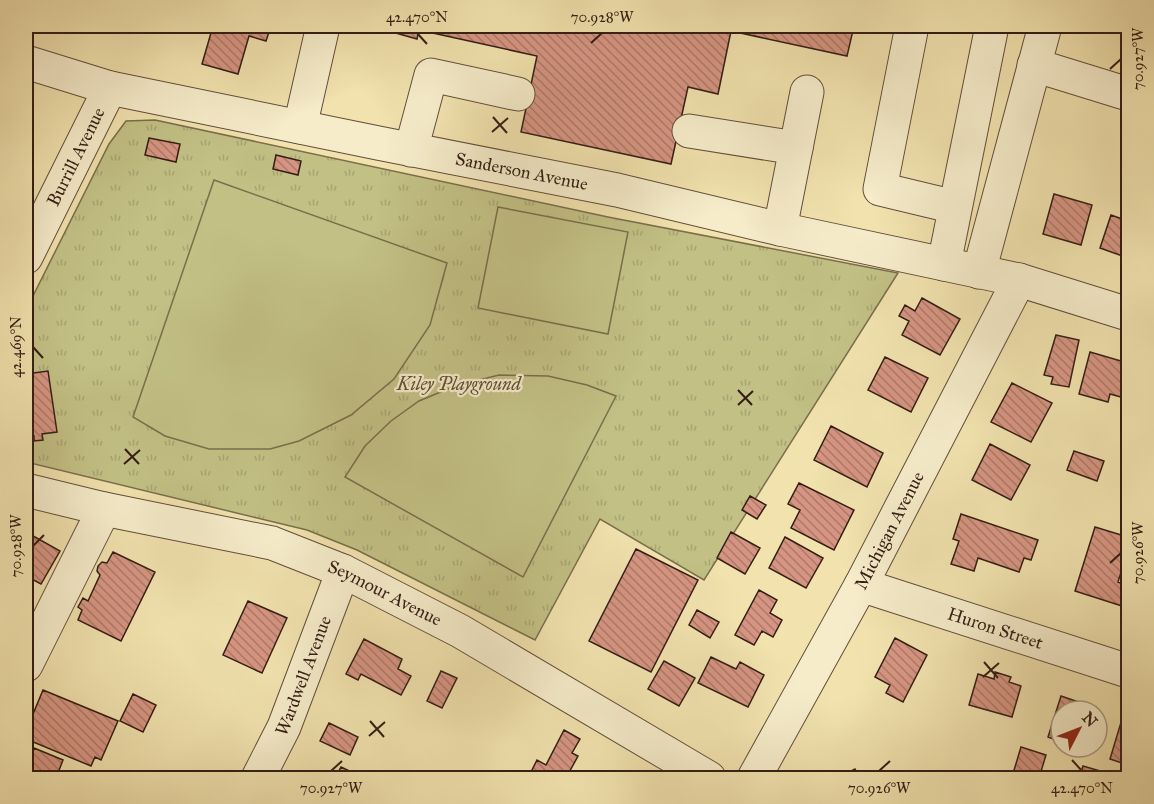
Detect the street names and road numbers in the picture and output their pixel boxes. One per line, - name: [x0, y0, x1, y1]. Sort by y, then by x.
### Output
- street label: Burrill Avenue: [42, 104, 110, 210]
- street label: Sanderson Avenue: [454, 147, 590, 195]
- street label: Michigan Avenue: [850, 468, 929, 593]
- street label: Seymour Avenue: [325, 555, 445, 631]
- street label: Huron Street: [945, 603, 1046, 654]
- street label: Wardwell Avenue: [270, 613, 336, 739]

